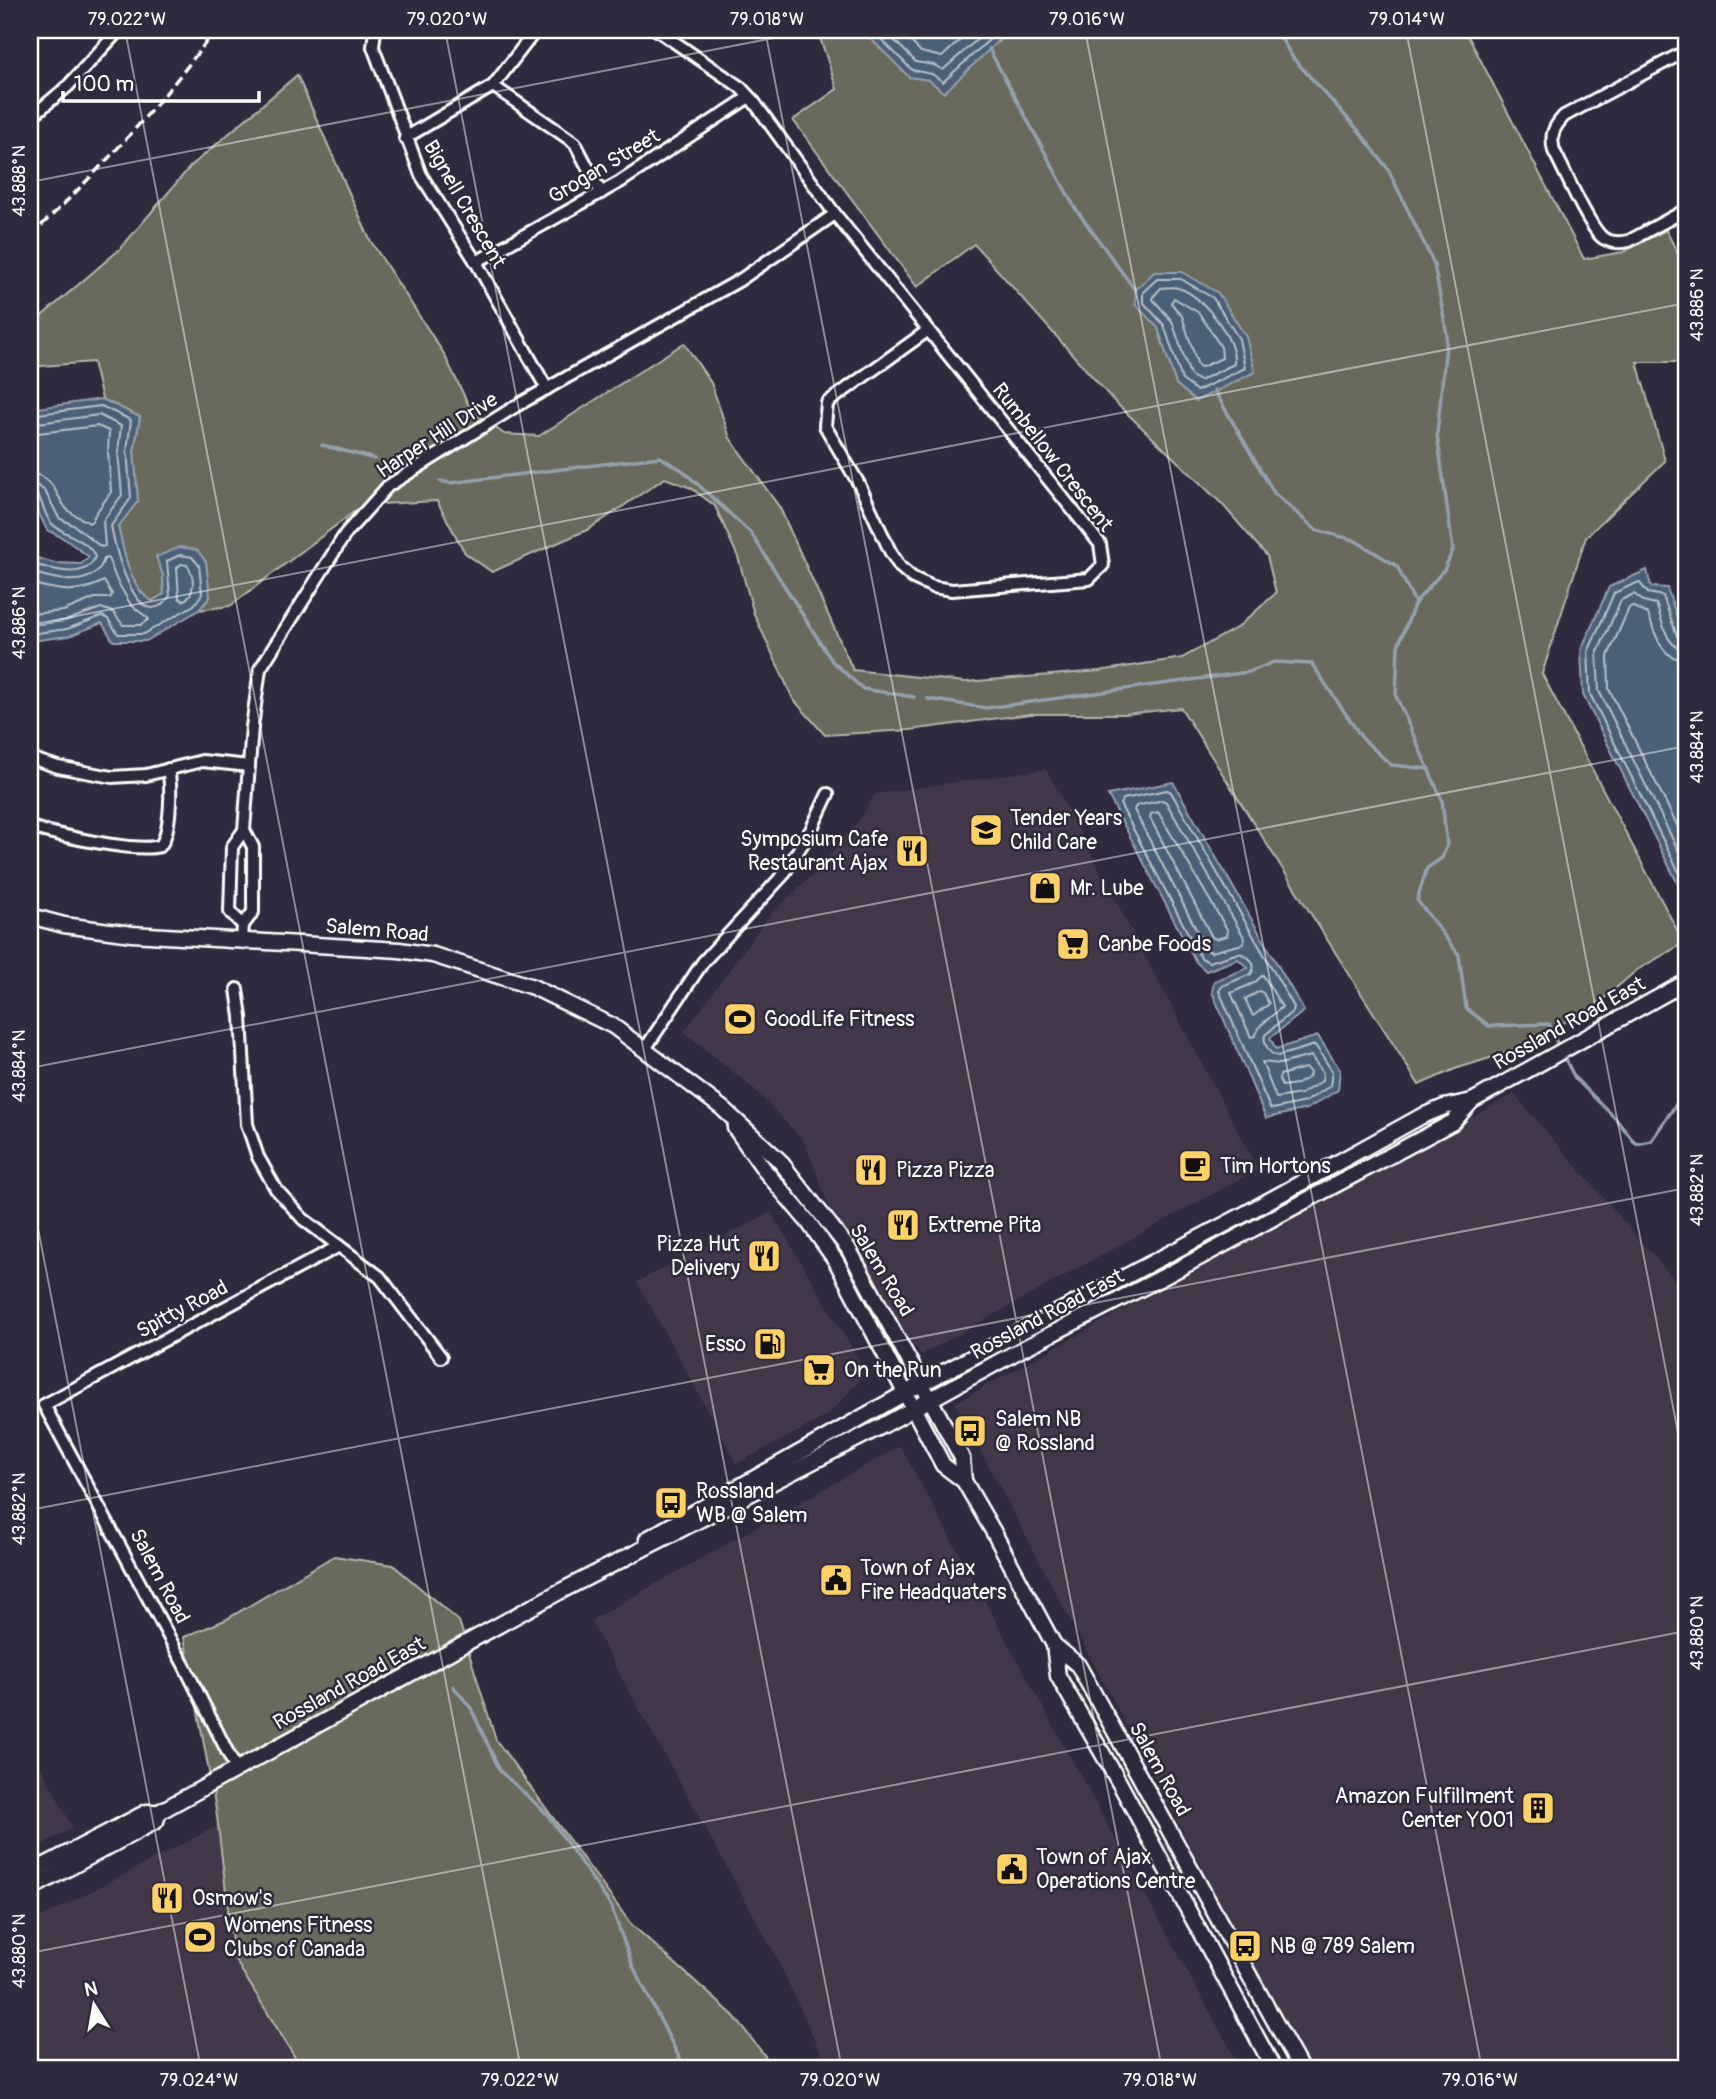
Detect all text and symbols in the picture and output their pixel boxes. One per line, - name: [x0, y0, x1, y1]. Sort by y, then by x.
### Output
- text: 79.022°W: [88, 8, 166, 31]
- text: 79.020°W: [407, 8, 487, 31]
- text: 79.018°W: [730, 8, 804, 31]
- text: 79.016°W: [1049, 8, 1125, 31]
- text: 79.014°W: [1369, 8, 1445, 31]
- scale bar: [63, 60, 259, 104]
- text: 100 m: [74, 71, 134, 98]
- street label: Grogan Street: [544, 122, 665, 210]
- street label: Bignell Crescent: [417, 135, 512, 274]
- text: 43.888°N: [8, 145, 31, 217]
- text: 43.886°N: [1686, 268, 1709, 342]
- street label: Rumbellow Crescent: [986, 377, 1120, 538]
- street label: Harper Hill Drive: [372, 386, 504, 485]
- text: 43.886°N: [8, 586, 31, 660]
- text: 43.884°N: [1686, 710, 1709, 784]
- place label: Tender Years Child Care: [1010, 805, 1123, 856]
- school or university icon: Tender Years Child Care: [967, 811, 1005, 849]
- place label: Symposium Cafe Restaurant Ajax: [740, 826, 889, 877]
- restaurant icon: Symposium Cafe Restaurant Ajax: [893, 832, 931, 870]
- shop icon: Mr. Lube: [1026, 869, 1064, 907]
- place label: Mr. Lube: [1070, 875, 1144, 902]
- street label: Salem Road: [324, 913, 430, 948]
- supermarket icon: Canbe Foods: [1054, 925, 1092, 963]
- place label: Canbe Foods: [1098, 931, 1212, 958]
- street label: Rossland Road East: [1488, 970, 1650, 1076]
- sports icon: GoodLife Fitness: [721, 1000, 759, 1038]
- place label: GoodLife Fitness: [764, 1006, 915, 1033]
- text: 43.884°N: [8, 1029, 31, 1103]
- cafe icon: Tim Hortons: [1176, 1147, 1214, 1185]
- restaurant icon: Pizza Pizza: [852, 1151, 890, 1189]
- place label: Tim Hortons: [1220, 1153, 1331, 1180]
- text: 43.882°N: [1686, 1154, 1709, 1226]
- place label: Pizza Pizza: [896, 1157, 995, 1184]
- restaurant icon: Extreme Pita: [884, 1206, 922, 1244]
- place label: Extreme Pita: [928, 1212, 1041, 1239]
- street label: Salem Road: [843, 1219, 920, 1322]
- place label: Pizza Hut Delivery: [656, 1231, 741, 1282]
- restaurant icon: Pizza Hut Delivery: [745, 1237, 783, 1275]
- street label: Rossland Road East: [966, 1262, 1129, 1366]
- street label: Spitty Road: [132, 1274, 233, 1345]
- fuel station icon: Esso: [751, 1325, 789, 1363]
- place label: Esso: [705, 1331, 746, 1358]
- supermarket icon: On the Run: [800, 1351, 838, 1389]
- place label: On the Run: [844, 1357, 942, 1384]
- place label: Salem NB @ Rossland: [995, 1406, 1095, 1457]
- bus stop icon: Salem NB @ Rossland: [951, 1412, 989, 1450]
- text: 43.882°N: [8, 1473, 31, 1545]
- place label: Rossland WB @ Salem: [696, 1478, 807, 1529]
- bus stop icon: Rossland WB @ Salem: [652, 1484, 690, 1522]
- street label: Salem Road: [123, 1524, 196, 1628]
- place label: Town of Ajax Fire Headquaters: [860, 1555, 1007, 1606]
- public building icon: Town of Ajax Fire Headquaters: [817, 1561, 855, 1599]
- text: 43.880°N: [1686, 1596, 1709, 1670]
- street label: Rossland Road East: [268, 1630, 430, 1736]
- street label: Salem Road: [1123, 1717, 1197, 1821]
- place label: Amazon Fulfillment Center YOO1: [1335, 1783, 1515, 1834]
- building icon: Amazon Fulfillment Center YOO1: [1519, 1789, 1557, 1827]
- place label: Town of Ajax Operations Centre: [1036, 1844, 1196, 1895]
- public building icon: Town of Ajax Operations Centre: [993, 1850, 1031, 1888]
- restaurant icon: Osmow's: [148, 1879, 186, 1917]
- place label: Osmow's: [192, 1885, 273, 1912]
- place label: Womens Fitness Clubs of Canada: [224, 1912, 373, 1963]
- text: 43.880°N: [8, 1914, 31, 1988]
- sports icon: Womens Fitness Clubs of Canada: [181, 1918, 219, 1956]
- bus stop icon: NB @ 789 Salem: [1226, 1927, 1264, 1965]
- place label: NB @ 789 Salem: [1270, 1933, 1415, 1960]
- north arrow: [60, 1969, 130, 2039]
- text: N: [82, 1976, 100, 2002]
- text: 79.024°W: [160, 2069, 238, 2092]
- text: 79.022°W: [481, 2069, 559, 2092]
- text: 79.020°W: [800, 2069, 880, 2092]
- text: 79.018°W: [1123, 2069, 1197, 2092]
- text: 79.016°W: [1442, 2069, 1518, 2092]

